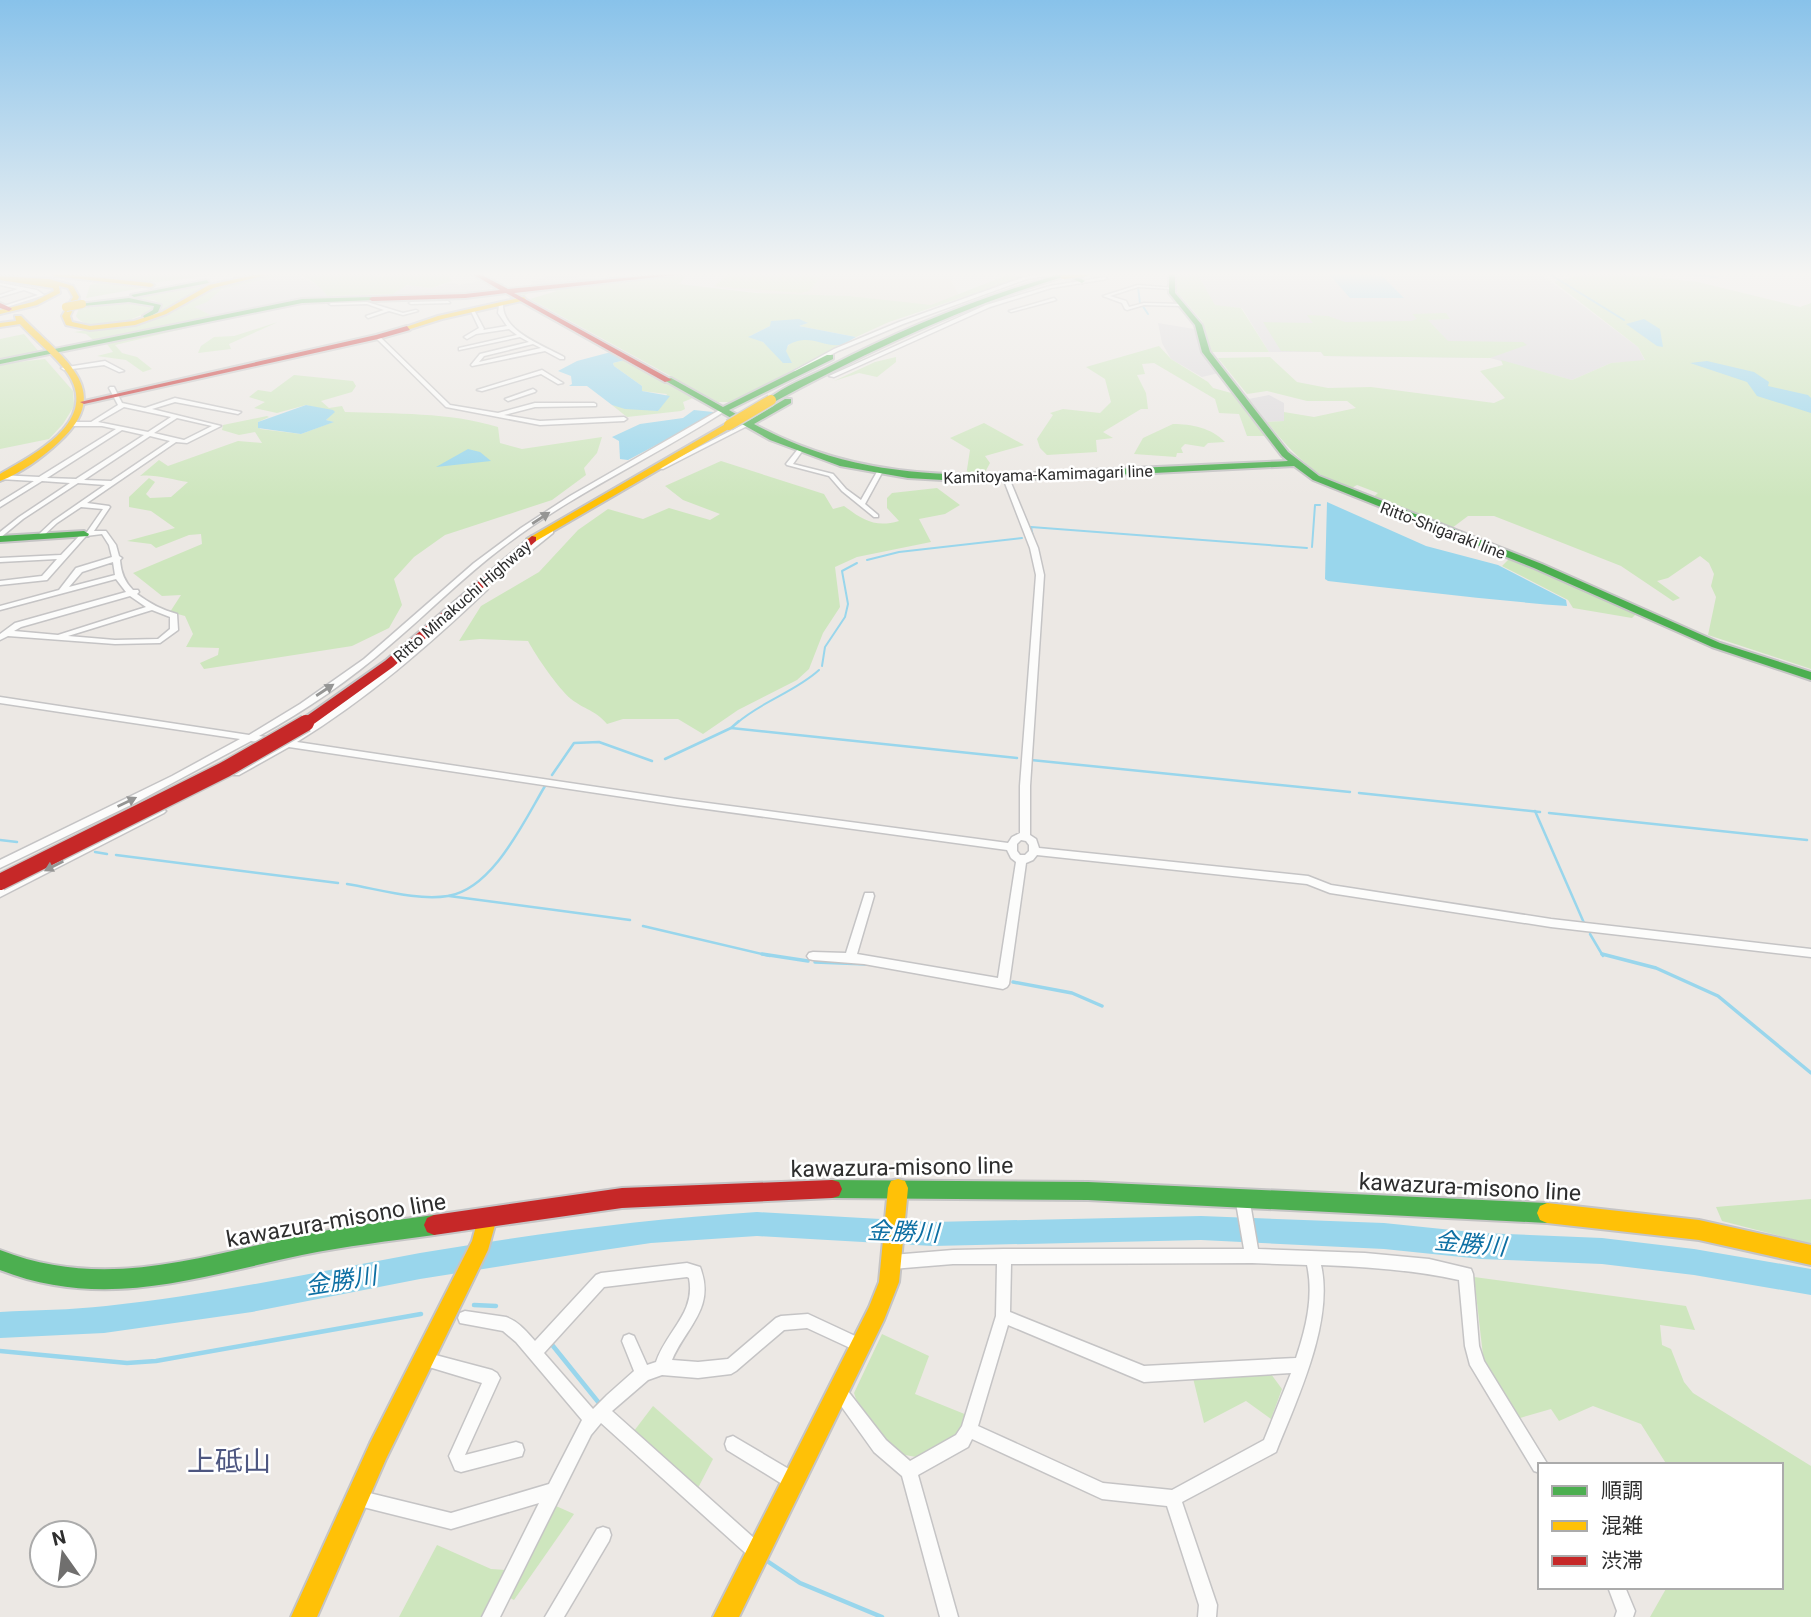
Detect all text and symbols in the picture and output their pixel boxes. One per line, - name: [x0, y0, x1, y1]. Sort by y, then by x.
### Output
- street label: Kamitoyama-Kamimagari line: [943, 461, 1153, 488]
- street label: Ritto-Shigaraki line: [1378, 498, 1508, 563]
- one-way arrow: [531, 511, 551, 524]
- street label: Ritto Minakuchi Highway: [390, 536, 535, 666]
- one-way arrow: [316, 683, 334, 697]
- one-way arrow: [117, 796, 137, 807]
- one-way arrow: [44, 860, 63, 872]
- street label: kawazura-misono line: [790, 1152, 1014, 1183]
- street label: kawazura-misono line: [1358, 1168, 1582, 1207]
- street label: kawazura-misono line: [224, 1188, 448, 1253]
- water label: 金勝川: [867, 1217, 942, 1247]
- water label: 金勝川: [1433, 1227, 1510, 1261]
- water label: 金勝川: [303, 1261, 382, 1300]
- district label: 上砥山: [187, 1445, 271, 1478]
- legend: [1538, 1463, 1783, 1589]
- text: 順調: [1601, 1479, 1643, 1503]
- text: 混雑: [1601, 1514, 1643, 1538]
- north arrow: [28, 1519, 98, 1589]
- text: N: [50, 1525, 68, 1551]
- text: 渋滞: [1601, 1549, 1643, 1573]

